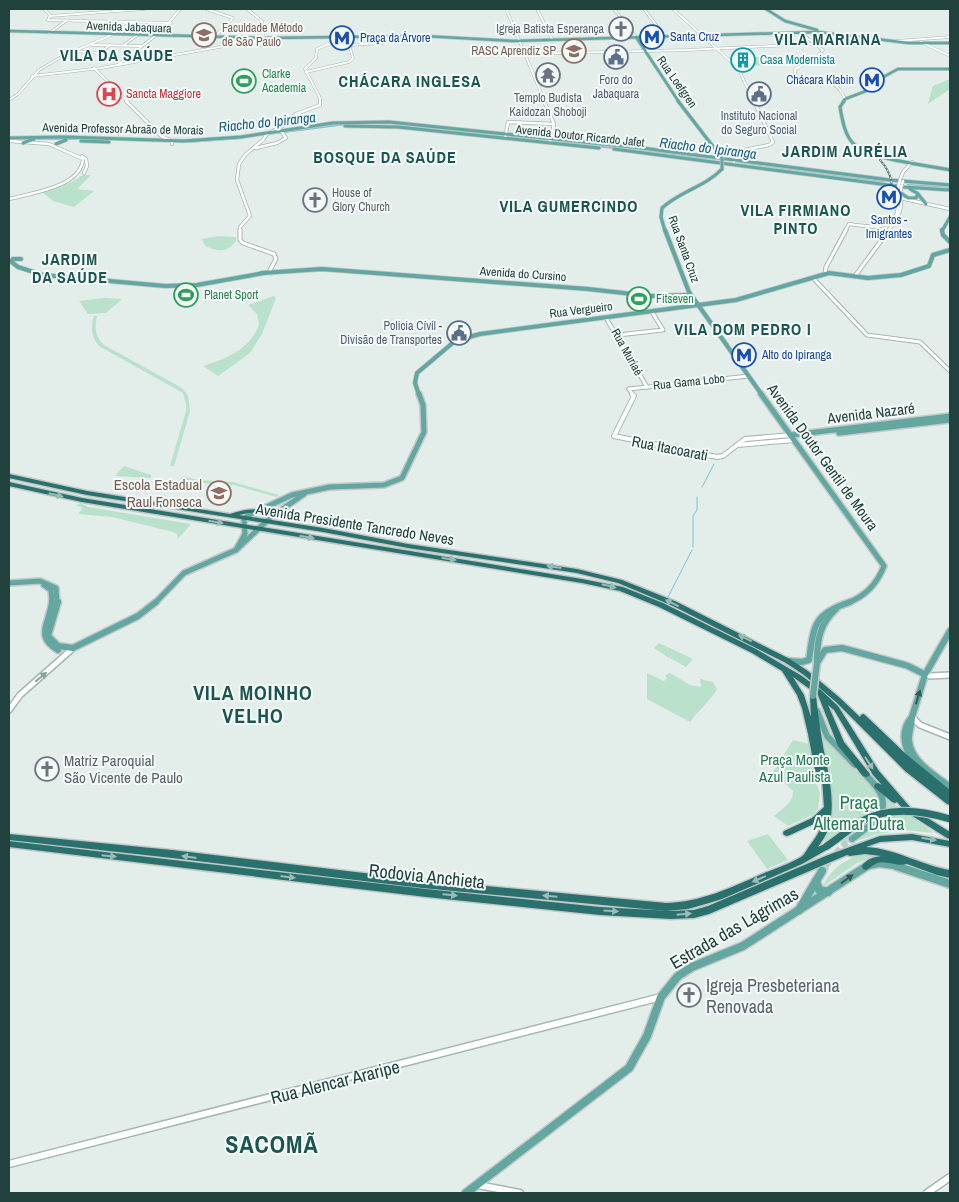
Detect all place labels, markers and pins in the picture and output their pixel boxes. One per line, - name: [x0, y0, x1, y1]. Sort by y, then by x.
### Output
- church icon: Igreja Batista Esperança: [608, 16, 634, 42]
- place label: Faculdade Método de São Paulo: [222, 20, 303, 50]
- place label: Igreja Batista Esperança: [496, 21, 605, 37]
- school or university icon: Faculdade Método de São Paulo: [191, 22, 217, 48]
- metro station icon: Santa Cruz: [639, 24, 665, 50]
- metro station icon: Praça da Árvore: [329, 25, 355, 51]
- place label: Santa Cruz: [670, 29, 719, 45]
- place label: Praça da Árvore: [360, 30, 431, 46]
- school or university icon: RASC Aprendiz SP: [561, 38, 587, 64]
- place label: RASC Aprendiz SP: [471, 43, 556, 59]
- public building icon: Foro do Jabaquara: [603, 44, 629, 70]
- building icon: Casa Modernista: [730, 47, 756, 73]
- place label: Casa Modernista: [760, 52, 835, 68]
- temple icon: Templo Budista Kaidozan Shoboji: [535, 62, 561, 88]
- place label: Clarke Academia: [261, 66, 307, 96]
- metro station icon: Chácara Klabin: [859, 67, 885, 93]
- sports icon: Clarke Academia: [231, 68, 257, 94]
- place label: Foro do Jabaquara: [593, 72, 640, 102]
- place label: Chácara Klabin: [786, 72, 854, 88]
- hospital icon: Sancta Maggiore: [96, 81, 122, 107]
- public building icon: Instituto Nacional do Seguro Social: [746, 81, 772, 107]
- place label: Sancta Maggiore: [126, 86, 201, 102]
- place label: Templo Budista Kaidozan Shoboji: [509, 90, 587, 120]
- place label: Instituto Nacional do Seguro Social: [721, 108, 797, 138]
- metro station icon: Santos - Imigrantes: [876, 184, 902, 210]
- place label: House of Glory Church: [332, 185, 390, 215]
- church icon: House of Glory Church: [302, 187, 328, 213]
- place label: Santos - Imigrantes: [866, 212, 912, 242]
- sports icon: Planet Sport: [173, 282, 199, 308]
- sports icon: Fitseven: [626, 286, 652, 312]
- place label: Planet Sport: [204, 287, 258, 303]
- place label: Fitseven: [656, 291, 694, 307]
- place label: Policia Cívil - Divisão de Transportes: [340, 318, 443, 348]
- public building icon: Policia Cívil - Divisão de Transportes: [446, 320, 472, 346]
- metro station icon: Alto do Ipiranga: [731, 342, 757, 368]
- place label: Alto do Ipiranga: [761, 347, 832, 363]
- place label: Escola Estadual Raul Fonseca: [114, 474, 202, 512]
- school or university icon: Escola Estadual Raul Fonseca: [206, 480, 232, 506]
- place label: Matriz Paroquial São Vicente de Paulo: [64, 750, 183, 788]
- church icon: Matriz Paroquial São Vicente de Paulo: [34, 756, 60, 782]
- place label: Igreja Presbeteriana Renovada: [706, 973, 840, 1019]
- church icon: Igreja Presbeteriana Renovada: [676, 982, 702, 1008]

